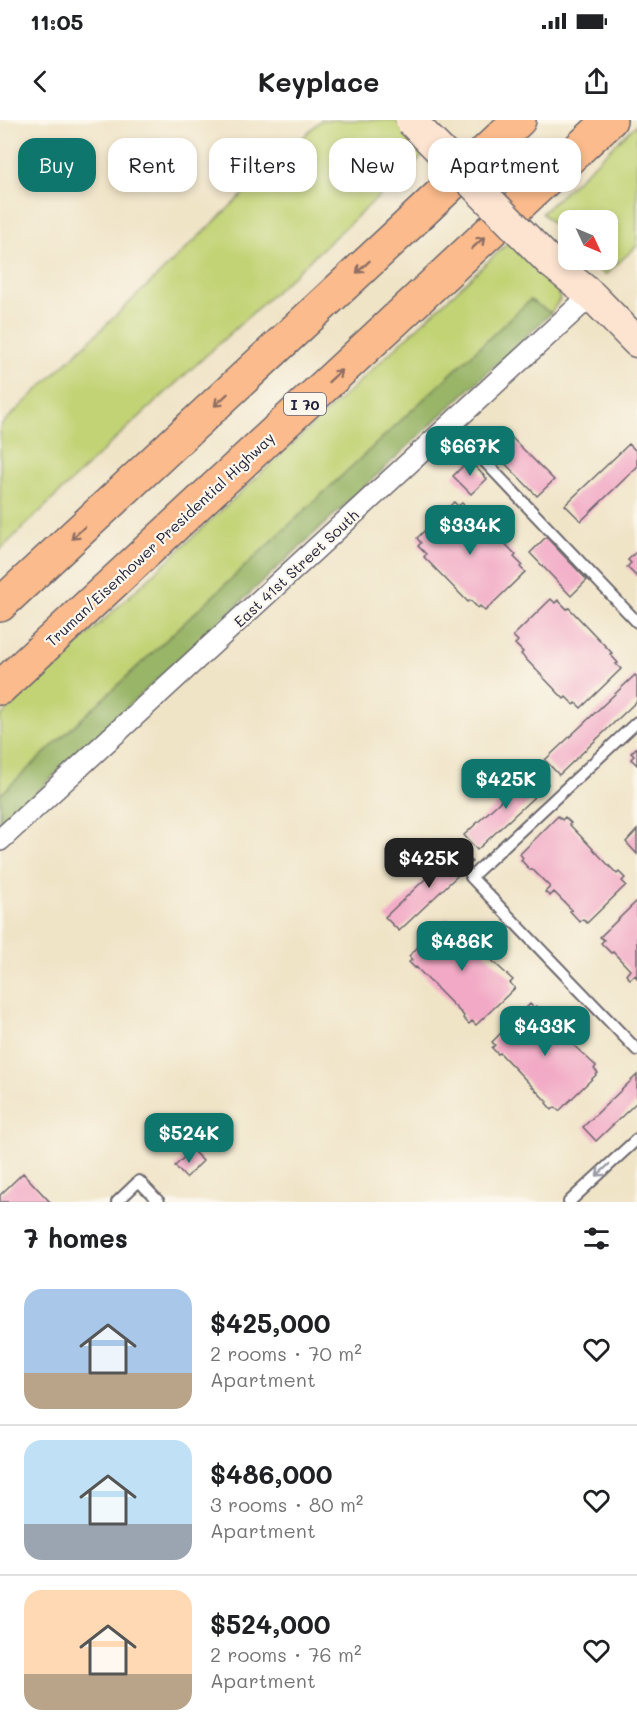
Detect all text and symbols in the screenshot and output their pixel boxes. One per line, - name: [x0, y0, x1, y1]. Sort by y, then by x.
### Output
- text: 11:05: [30, 7, 83, 36]
- text: Keyplace: [258, 64, 379, 99]
- icon: back: [24, 65, 57, 98]
- icon: share: [580, 65, 613, 98]
- chip: Buy: [18, 138, 96, 192]
- chip: Rent: [108, 138, 197, 192]
- chip: Filters: [209, 138, 317, 192]
- chip: New: [329, 138, 416, 192]
- chip: Apartment: [428, 138, 581, 192]
- north arrow: [558, 210, 618, 270]
- map controls: [558, 210, 618, 270]
- one-way arrow: [470, 236, 485, 250]
- one-way arrow: [356, 260, 371, 274]
- one-way arrow: [327, 369, 342, 383]
- one-way arrow: [213, 393, 228, 407]
- road number: I 70: [284, 393, 326, 415]
- pin: $667K: [428, 426, 512, 477]
- street label: Truman/Eisenhower Presidential Highway: [41, 427, 279, 651]
- text: $667K: [440, 432, 500, 458]
- street label: East 41st Street South: [229, 505, 363, 631]
- pin: $334K: [428, 505, 512, 556]
- text: $334K: [439, 511, 501, 537]
- one-way arrow: [70, 526, 85, 540]
- pin: $425K: [464, 759, 548, 810]
- text: $425K: [475, 765, 537, 791]
- pin: $425K: [387, 838, 471, 889]
- text: $425K: [398, 844, 460, 870]
- pin: $486K: [420, 921, 504, 972]
- text: $486K: [431, 927, 493, 953]
- pin: $433K: [503, 1006, 587, 1057]
- text: $433K: [514, 1012, 576, 1038]
- pin: $524K: [147, 1113, 231, 1164]
- text: $524K: [158, 1119, 220, 1145]
- one-way arrow: [596, 1163, 611, 1177]
- text: 7 homes: [24, 1221, 128, 1255]
- icon: filters: [580, 1222, 613, 1255]
- text: $425,000: [210, 1306, 330, 1340]
- icon: home: [72, 1313, 144, 1385]
- icon: heart: [580, 1333, 613, 1366]
- text: 2 rooms · 70 m²: [210, 1340, 362, 1366]
- text: Apartment: [210, 1366, 316, 1392]
- text: $486,000: [210, 1457, 333, 1491]
- icon: home: [72, 1464, 144, 1536]
- icon: heart: [580, 1484, 613, 1517]
- text: 3 rooms · 80 m²: [210, 1491, 363, 1517]
- text: Apartment: [210, 1517, 316, 1543]
- text: $524,000: [210, 1607, 330, 1641]
- icon: home: [72, 1614, 144, 1686]
- icon: heart: [580, 1634, 613, 1667]
- text: 2 rooms · 76 m²: [210, 1641, 362, 1667]
- text: Apartment: [210, 1667, 316, 1693]

